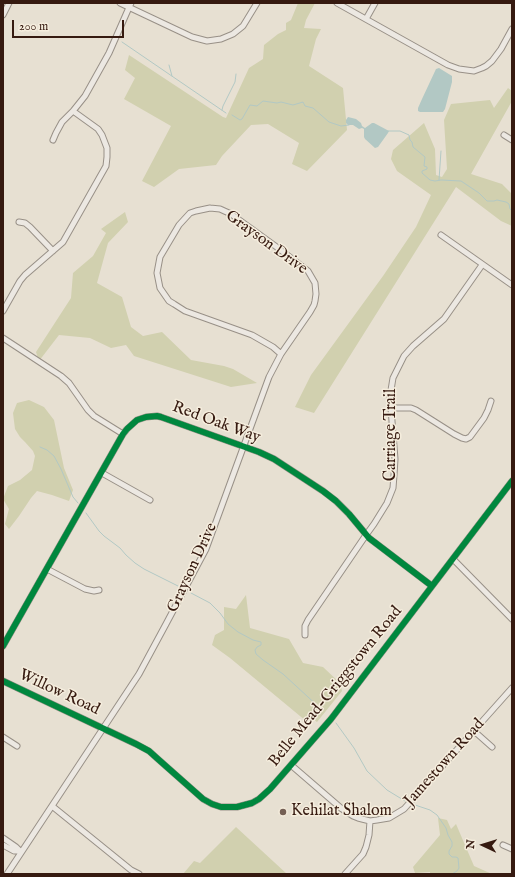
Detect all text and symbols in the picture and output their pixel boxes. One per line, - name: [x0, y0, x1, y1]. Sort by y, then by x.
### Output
- scale bar: [14, 12, 126, 38]
- text: 200 m: [19, 19, 48, 34]
- street label: Grayson Drive: [221, 207, 311, 279]
- street label: Carriage Trail: [382, 389, 402, 481]
- street label: Red Oak Way: [169, 398, 263, 448]
- street label: Grayson Drive: [164, 520, 222, 616]
- street label: Belle Mead-Griggstown Road: [265, 603, 407, 771]
- street label: Willow Road: [16, 666, 102, 720]
- street label: Jamestown Road: [401, 715, 489, 811]
- place label: Kehilat Shalom: [291, 802, 392, 822]
- marker: Kehilat Shalom: [278, 807, 288, 817]
- north arrow: [463, 825, 503, 865]
- text: N: [464, 839, 478, 849]

